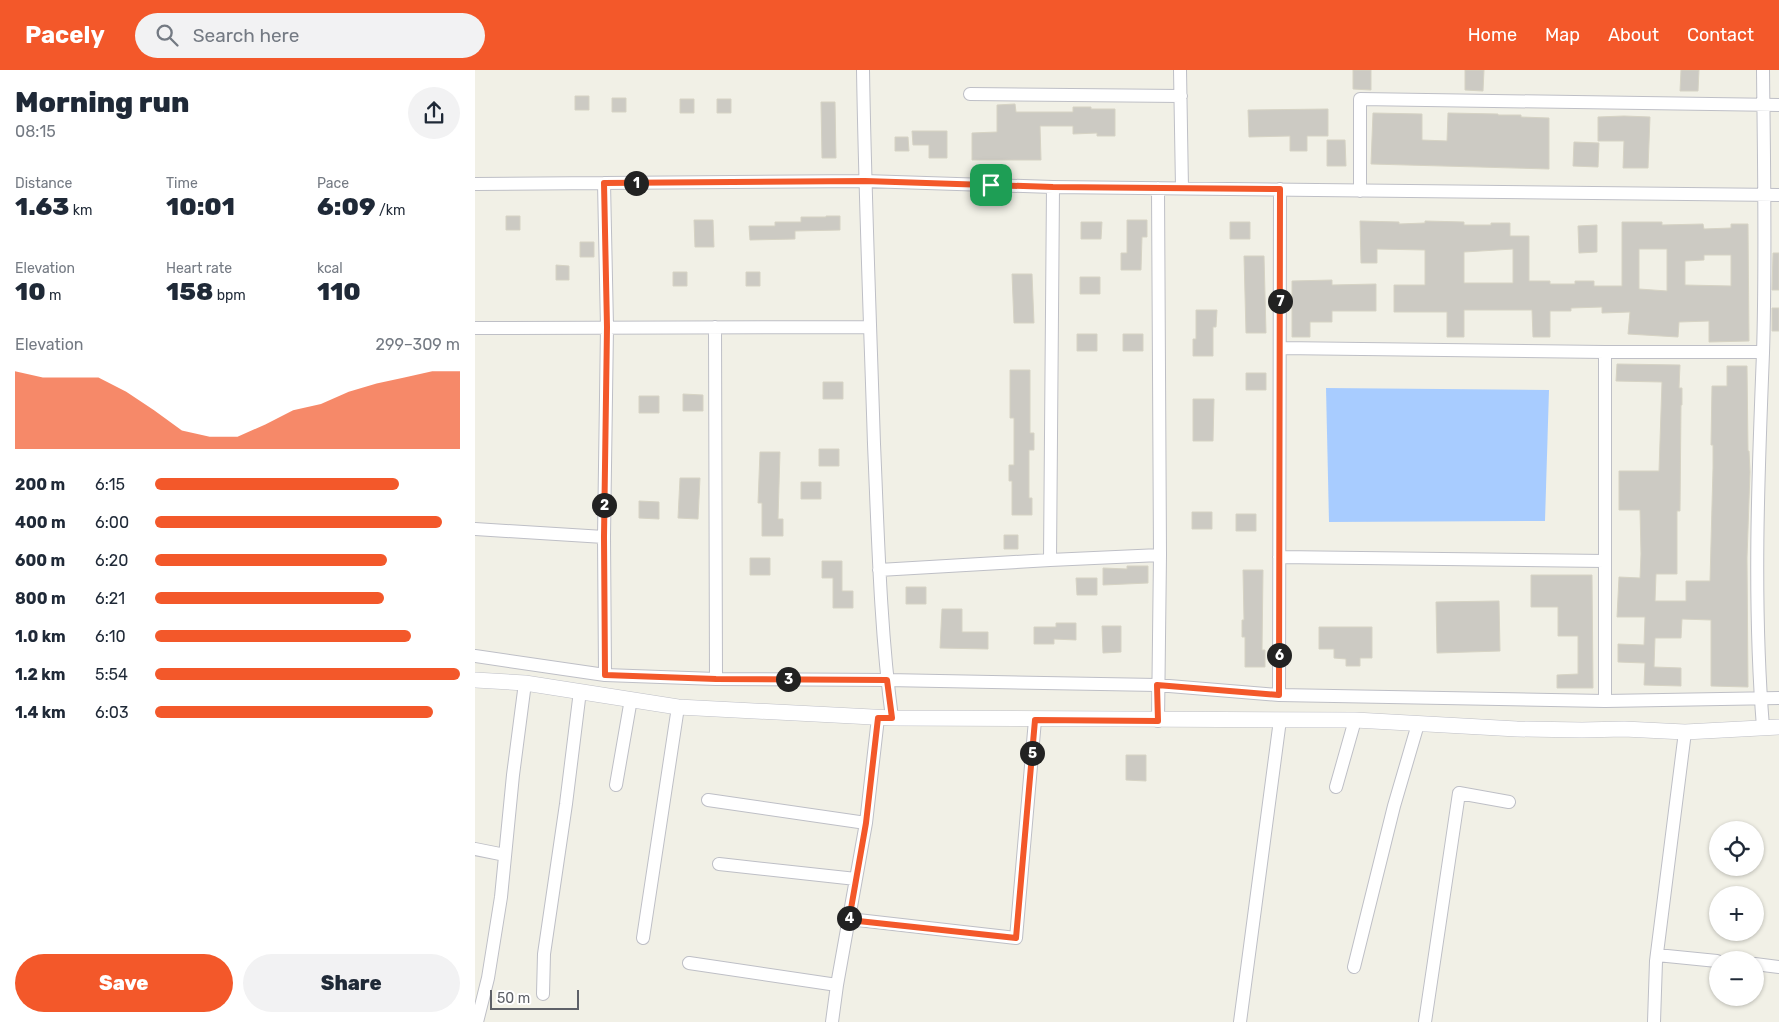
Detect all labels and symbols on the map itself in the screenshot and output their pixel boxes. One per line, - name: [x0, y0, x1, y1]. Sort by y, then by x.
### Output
- pin: [970, 164, 1012, 206]
- pin: 1: [623, 170, 649, 196]
- pin: 7: [1267, 288, 1293, 314]
- pin: 2: [591, 492, 617, 518]
- pin: 6: [1267, 642, 1291, 668]
- pin: 3: [775, 666, 801, 692]
- pin: 5: [1019, 740, 1045, 766]
- pin: 4: [837, 906, 861, 930]
- scale bar: [490, 987, 579, 1010]

